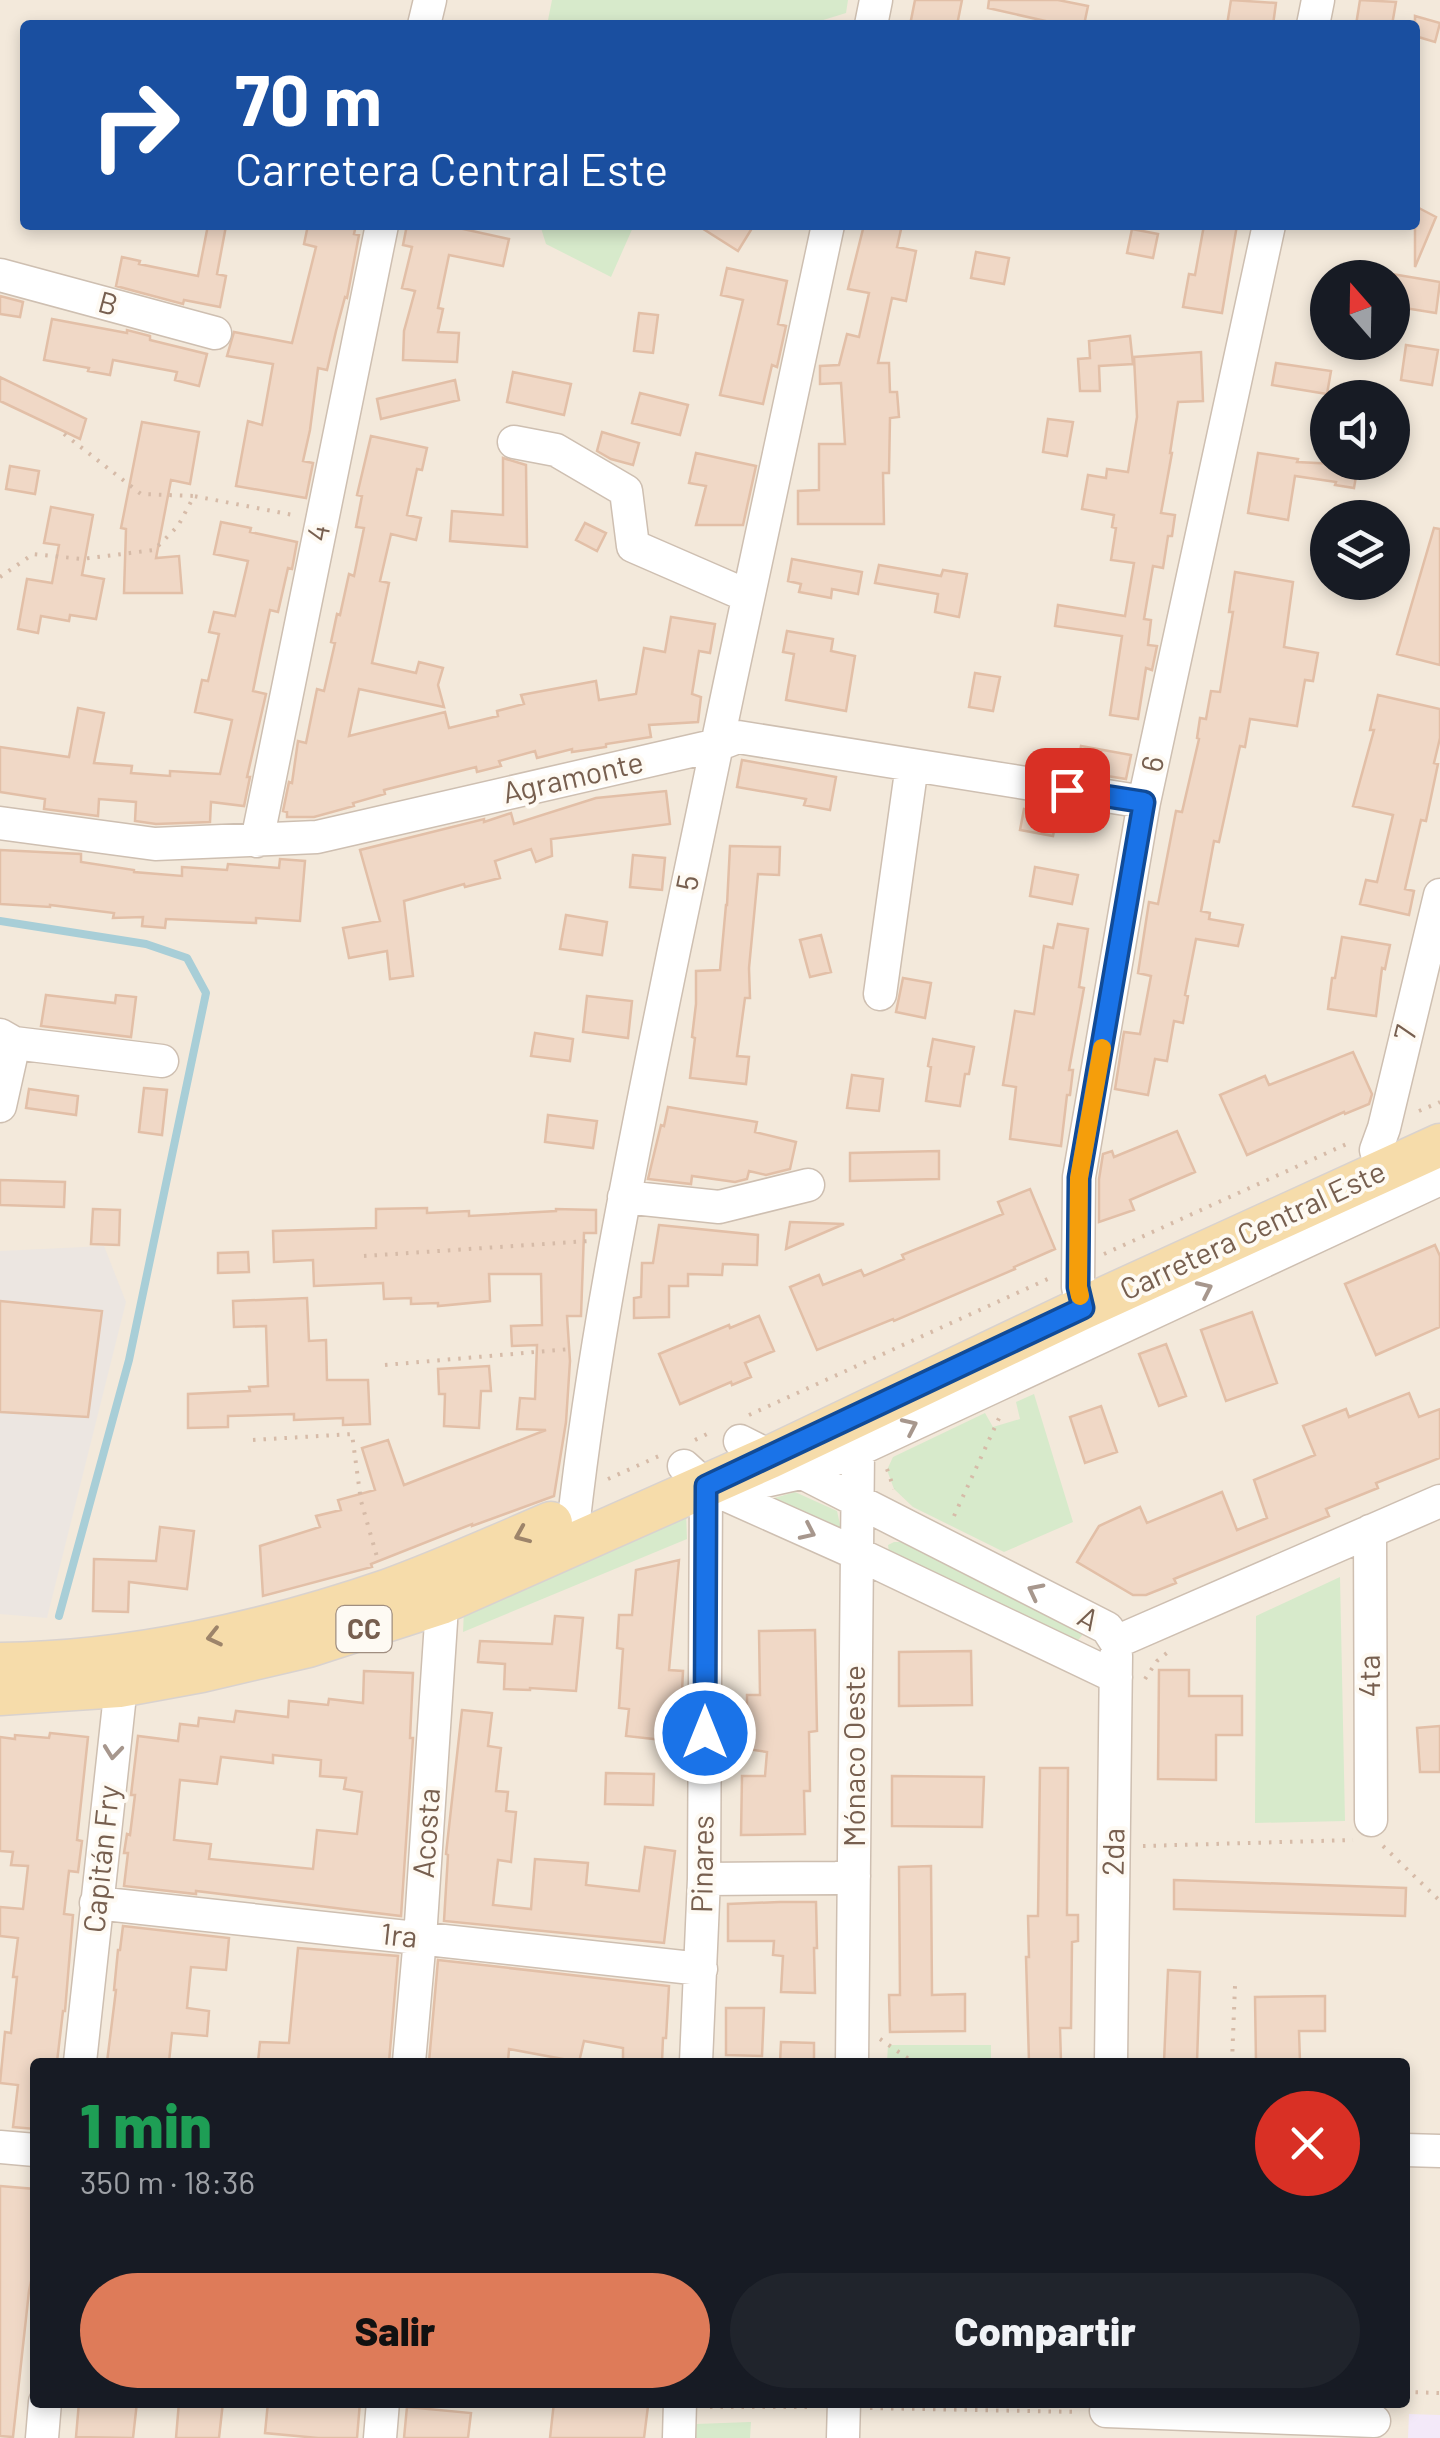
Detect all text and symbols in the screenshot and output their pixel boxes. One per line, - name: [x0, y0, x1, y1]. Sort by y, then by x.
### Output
- text: 70 m: [235, 56, 382, 140]
- icon: right: [70, 60, 200, 190]
- text: Carretera Central Este: [235, 141, 668, 195]
- north arrow: [1310, 260, 1410, 360]
- map controls: [1310, 260, 1410, 600]
- street label: B: [95, 282, 122, 322]
- button: sound: [1310, 380, 1410, 480]
- button: layers: [1310, 500, 1410, 600]
- street label: 4: [298, 521, 336, 544]
- street label: Agramonte: [499, 742, 646, 810]
- pin: [1025, 748, 1110, 833]
- street label: 6: [1132, 752, 1170, 775]
- icon: arrive: [1040, 763, 1095, 818]
- street label: 5: [667, 871, 705, 894]
- street label: 7: [1385, 1021, 1423, 1044]
- street label: Carretera Central Este: [1114, 1152, 1391, 1307]
- one-way arrow: [1195, 1282, 1213, 1302]
- one-way arrow: [900, 1418, 918, 1438]
- one-way arrow: [798, 1520, 816, 1540]
- one-way arrow: [514, 1524, 532, 1544]
- one-way arrow: [1027, 1583, 1045, 1603]
- street label: A: [1072, 1597, 1106, 1637]
- road number: CC: [336, 1606, 392, 1652]
- one-way arrow: [206, 1625, 223, 1646]
- street label: 4ta: [1350, 1654, 1386, 1698]
- street label: Mónaco Oeste: [835, 1665, 871, 1847]
- position arrow: [653, 1681, 757, 1785]
- one-way arrow: [103, 1745, 124, 1761]
- street label: Capitán Fry: [74, 1783, 126, 1934]
- street label: Acosta: [404, 1787, 446, 1879]
- street label: Pinares: [682, 1815, 720, 1913]
- street label: 2da: [1094, 1828, 1130, 1876]
- street label: 1ra: [379, 1914, 419, 1954]
- text: 1 min: [80, 2088, 212, 2160]
- button: close: [1255, 2091, 1360, 2196]
- text: 350 m · 18:36: [80, 2162, 255, 2200]
- button: Salir: [80, 2273, 710, 2388]
- button: Compartir: [730, 2273, 1360, 2388]

